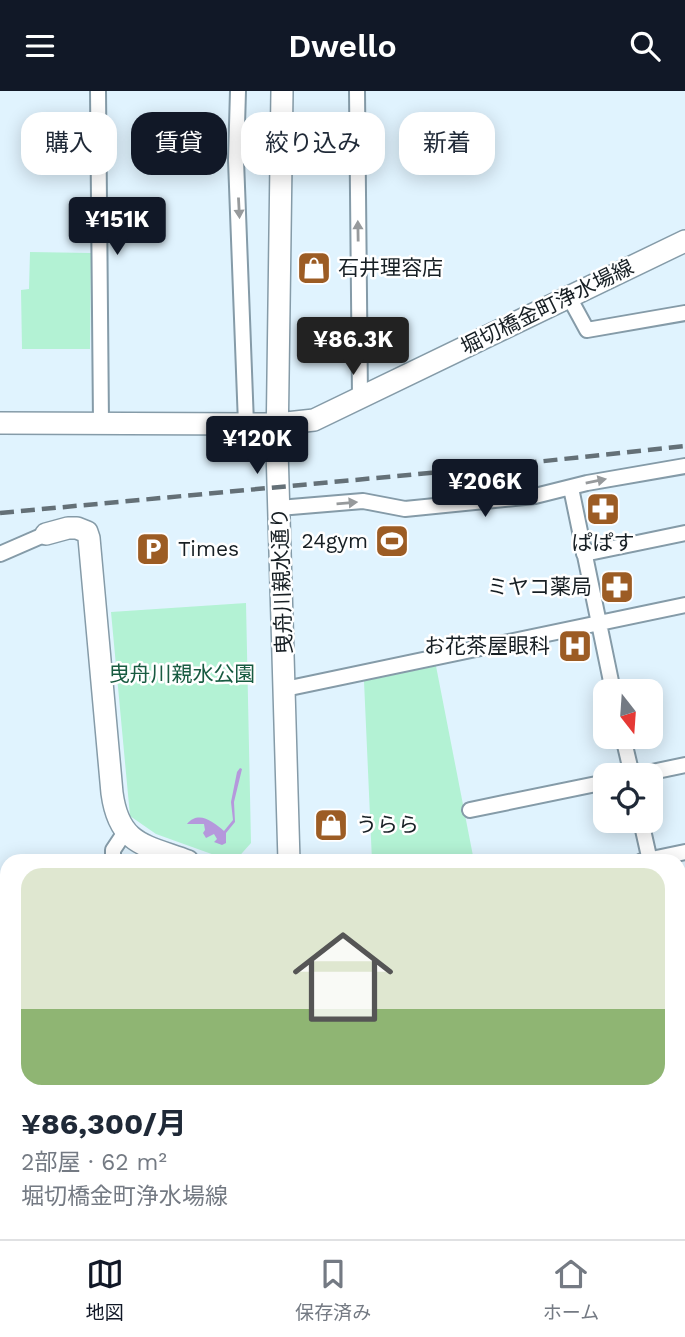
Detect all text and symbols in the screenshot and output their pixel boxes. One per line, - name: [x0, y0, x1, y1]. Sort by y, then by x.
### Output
- icon: menu: [21, 27, 59, 65]
- text: Dwello: [288, 27, 397, 65]
- icon: search: [626, 27, 664, 65]
- chip: 購入: [21, 112, 117, 175]
- chip: 賃貸: [131, 112, 227, 175]
- chip: 絞り込み: [241, 112, 385, 175]
- chip: 新着: [399, 112, 495, 175]
- pin: ¥151K: [68, 197, 166, 257]
- one-way arrow: [233, 197, 244, 219]
- text: ¥151K: [85, 206, 149, 233]
- one-way arrow: [353, 220, 364, 242]
- shop icon: 石井理容店: [295, 249, 333, 287]
- street label: 堀切橋金町浄水場線: [456, 254, 637, 359]
- place label: 石井理容店: [338, 255, 443, 280]
- pin: ¥86.3K: [296, 317, 410, 377]
- text: ¥86.3K: [313, 326, 393, 353]
- pin: ¥120K: [208, 417, 306, 476]
- text: ¥120K: [222, 425, 292, 452]
- pin: ¥206K: [436, 459, 534, 519]
- text: ¥206K: [448, 468, 522, 495]
- one-way arrow: [585, 476, 607, 487]
- pharmacy icon: ぱぱす: [584, 490, 622, 528]
- one-way arrow: [337, 497, 359, 508]
- street label: 曳舟川親水通り: [266, 507, 297, 655]
- sports icon: 24gym: [373, 522, 411, 560]
- place label: 24gym: [302, 528, 368, 553]
- parking icon: Times: [134, 530, 172, 568]
- place label: ぱぱす: [572, 530, 635, 555]
- place label: Times: [178, 536, 239, 561]
- pharmacy icon: ミヤコ薬局: [598, 568, 636, 606]
- place label: ミヤコ薬局: [487, 574, 592, 599]
- hospital icon: お花茶屋眼科: [556, 627, 594, 665]
- place label: お花茶屋眼科: [424, 633, 550, 658]
- park label: 曳舟川親水公園: [109, 661, 256, 686]
- north arrow: [593, 679, 663, 749]
- map controls: [593, 679, 663, 833]
- button: locate: [593, 763, 663, 833]
- shop icon: うらら: [312, 806, 350, 844]
- place label: うらら: [356, 812, 419, 837]
- icon: home: [280, 914, 406, 1040]
- text: ¥86,300/月: [21, 1106, 187, 1141]
- text: 2部屋 · 62 m²: [21, 1149, 167, 1176]
- text: 堀切橋金町浄水場線: [21, 1183, 228, 1210]
- tab: 地図: [86, 1255, 124, 1324]
- tab: 保存済み: [295, 1255, 371, 1324]
- tab: ホーム: [543, 1255, 599, 1324]

